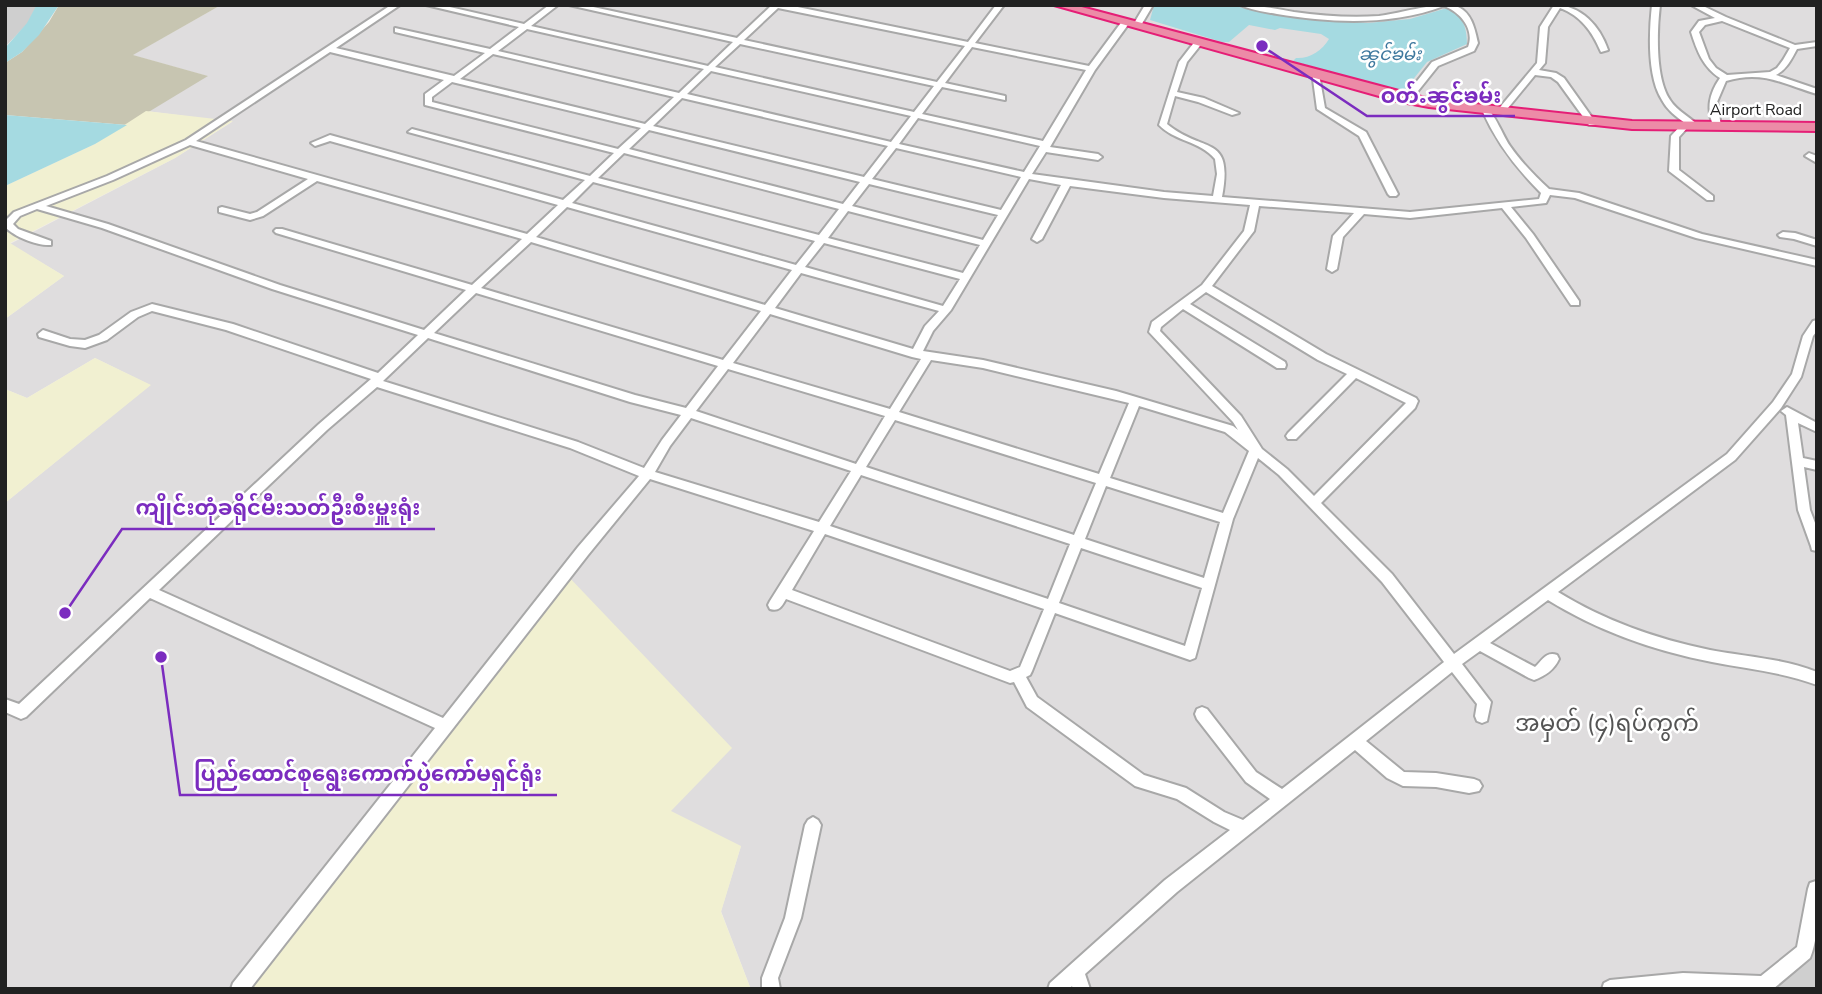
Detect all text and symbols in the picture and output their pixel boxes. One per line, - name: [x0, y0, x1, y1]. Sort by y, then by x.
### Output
- water label: ၼွင်ၶမ်း: [1359, 41, 1423, 68]
- callout: ဝတ်ႉၼွင်ၶမ်း: [1367, 74, 1515, 116]
- text: ဝတ်ႉၼွင်ၶမ်း: [1381, 80, 1501, 113]
- street label: Airport Road: [1710, 99, 1802, 121]
- callout: ကျိုင်းတုံခရိုင်မီးသတ်ဦးစီးမှူးရုံး: [122, 487, 435, 529]
- text: ကျိုင်းတုံခရိုင်မီးသတ်ဦးစီးမှူးရုံး: [136, 492, 420, 526]
- district label: အမှတ် (၄)ရပ်ကွက်: [1515, 707, 1699, 742]
- callout: ပြည်ထောင်စုရွေးကောက်ပွဲကော်မရှင်ရုံး: [180, 753, 557, 795]
- text: ပြည်ထောင်စုရွေးကောက်ပွဲကော်မရှင်ရုံး: [194, 758, 542, 791]

